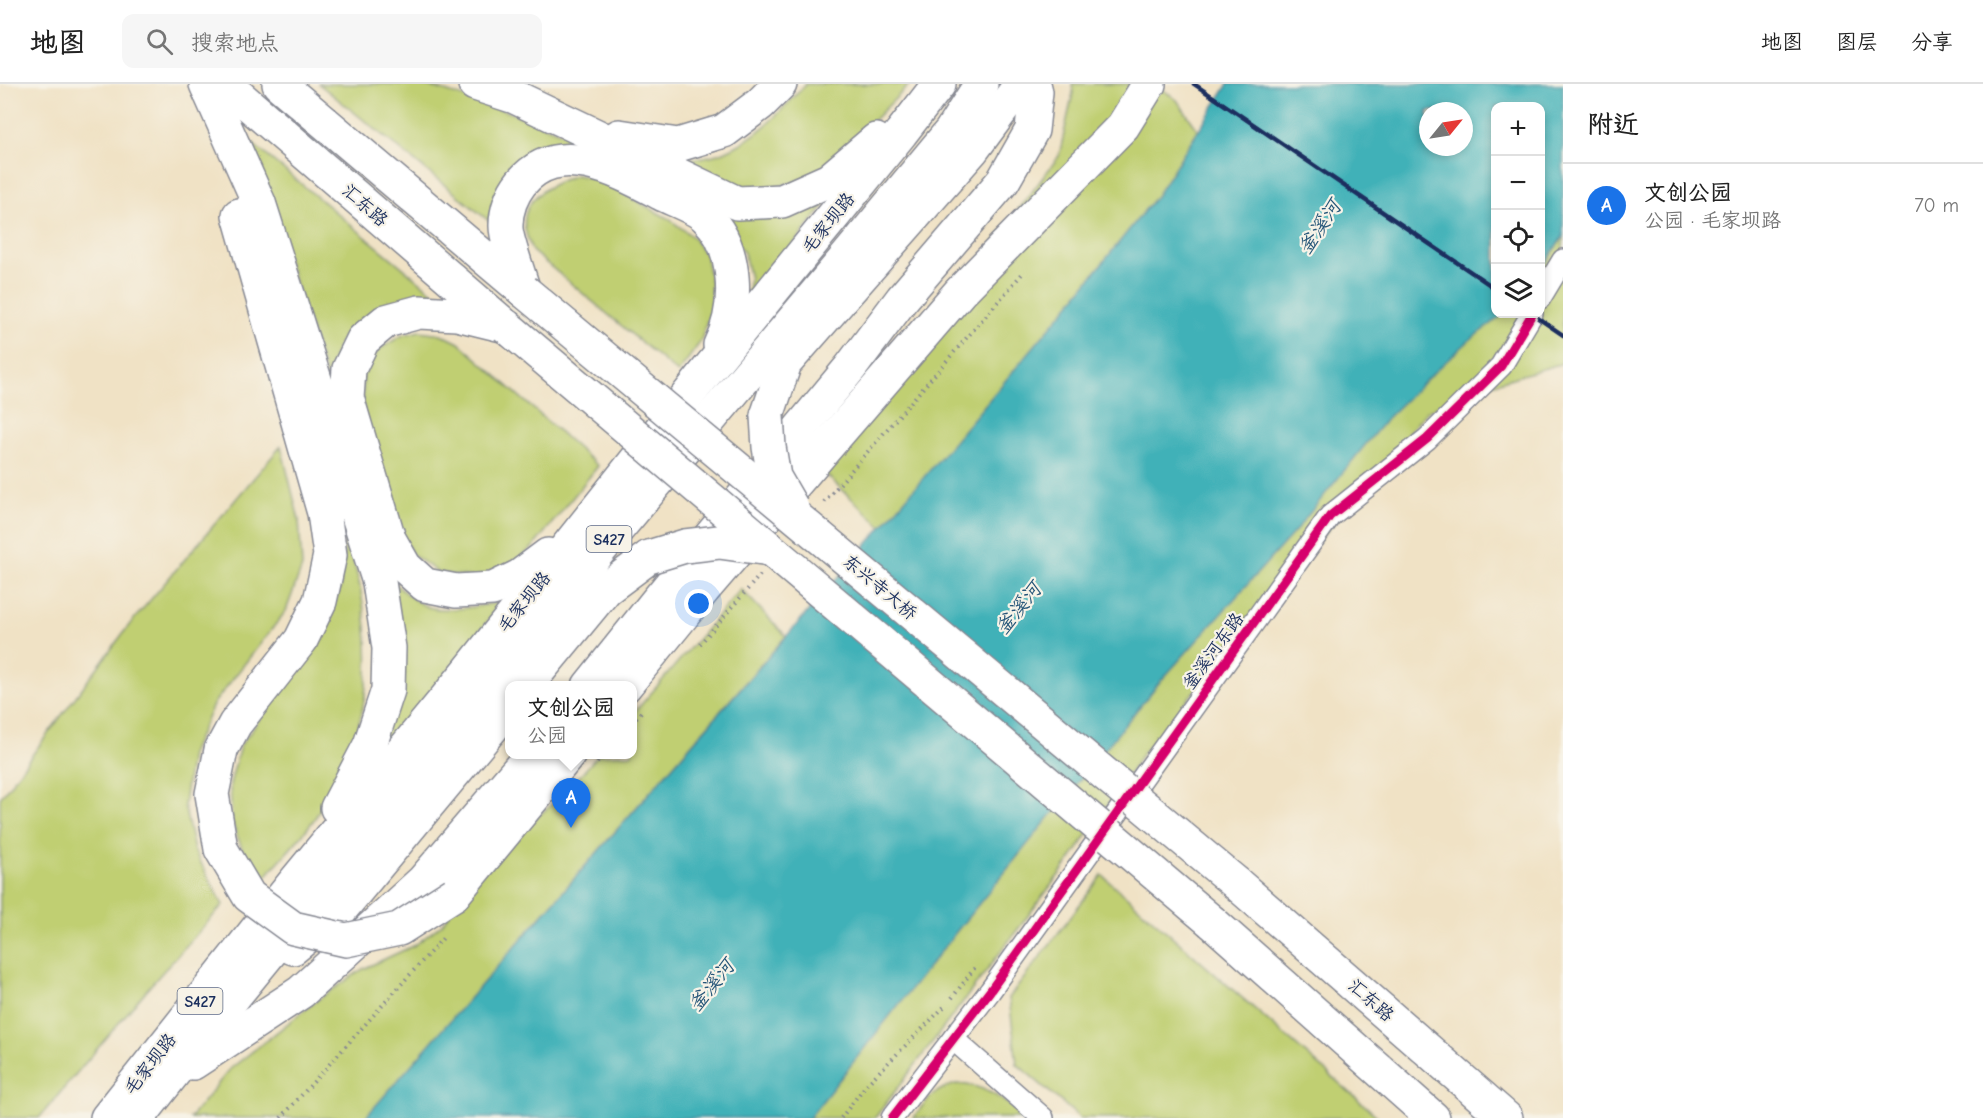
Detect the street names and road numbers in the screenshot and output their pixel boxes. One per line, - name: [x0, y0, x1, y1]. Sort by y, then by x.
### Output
- street label: 汇东路: [337, 180, 392, 231]
- street label: 毛家坝路: [798, 189, 859, 258]
- road number: S427: [586, 526, 632, 552]
- street label: 东兴寺大桥: [838, 550, 921, 624]
- street label: 毛家坝路: [494, 568, 555, 637]
- street label: 釜溪河东路: [1178, 609, 1248, 694]
- street label: 汇东路: [1343, 975, 1398, 1026]
- road number: S427: [178, 988, 222, 1014]
- street label: 毛家坝路: [120, 1029, 181, 1099]

